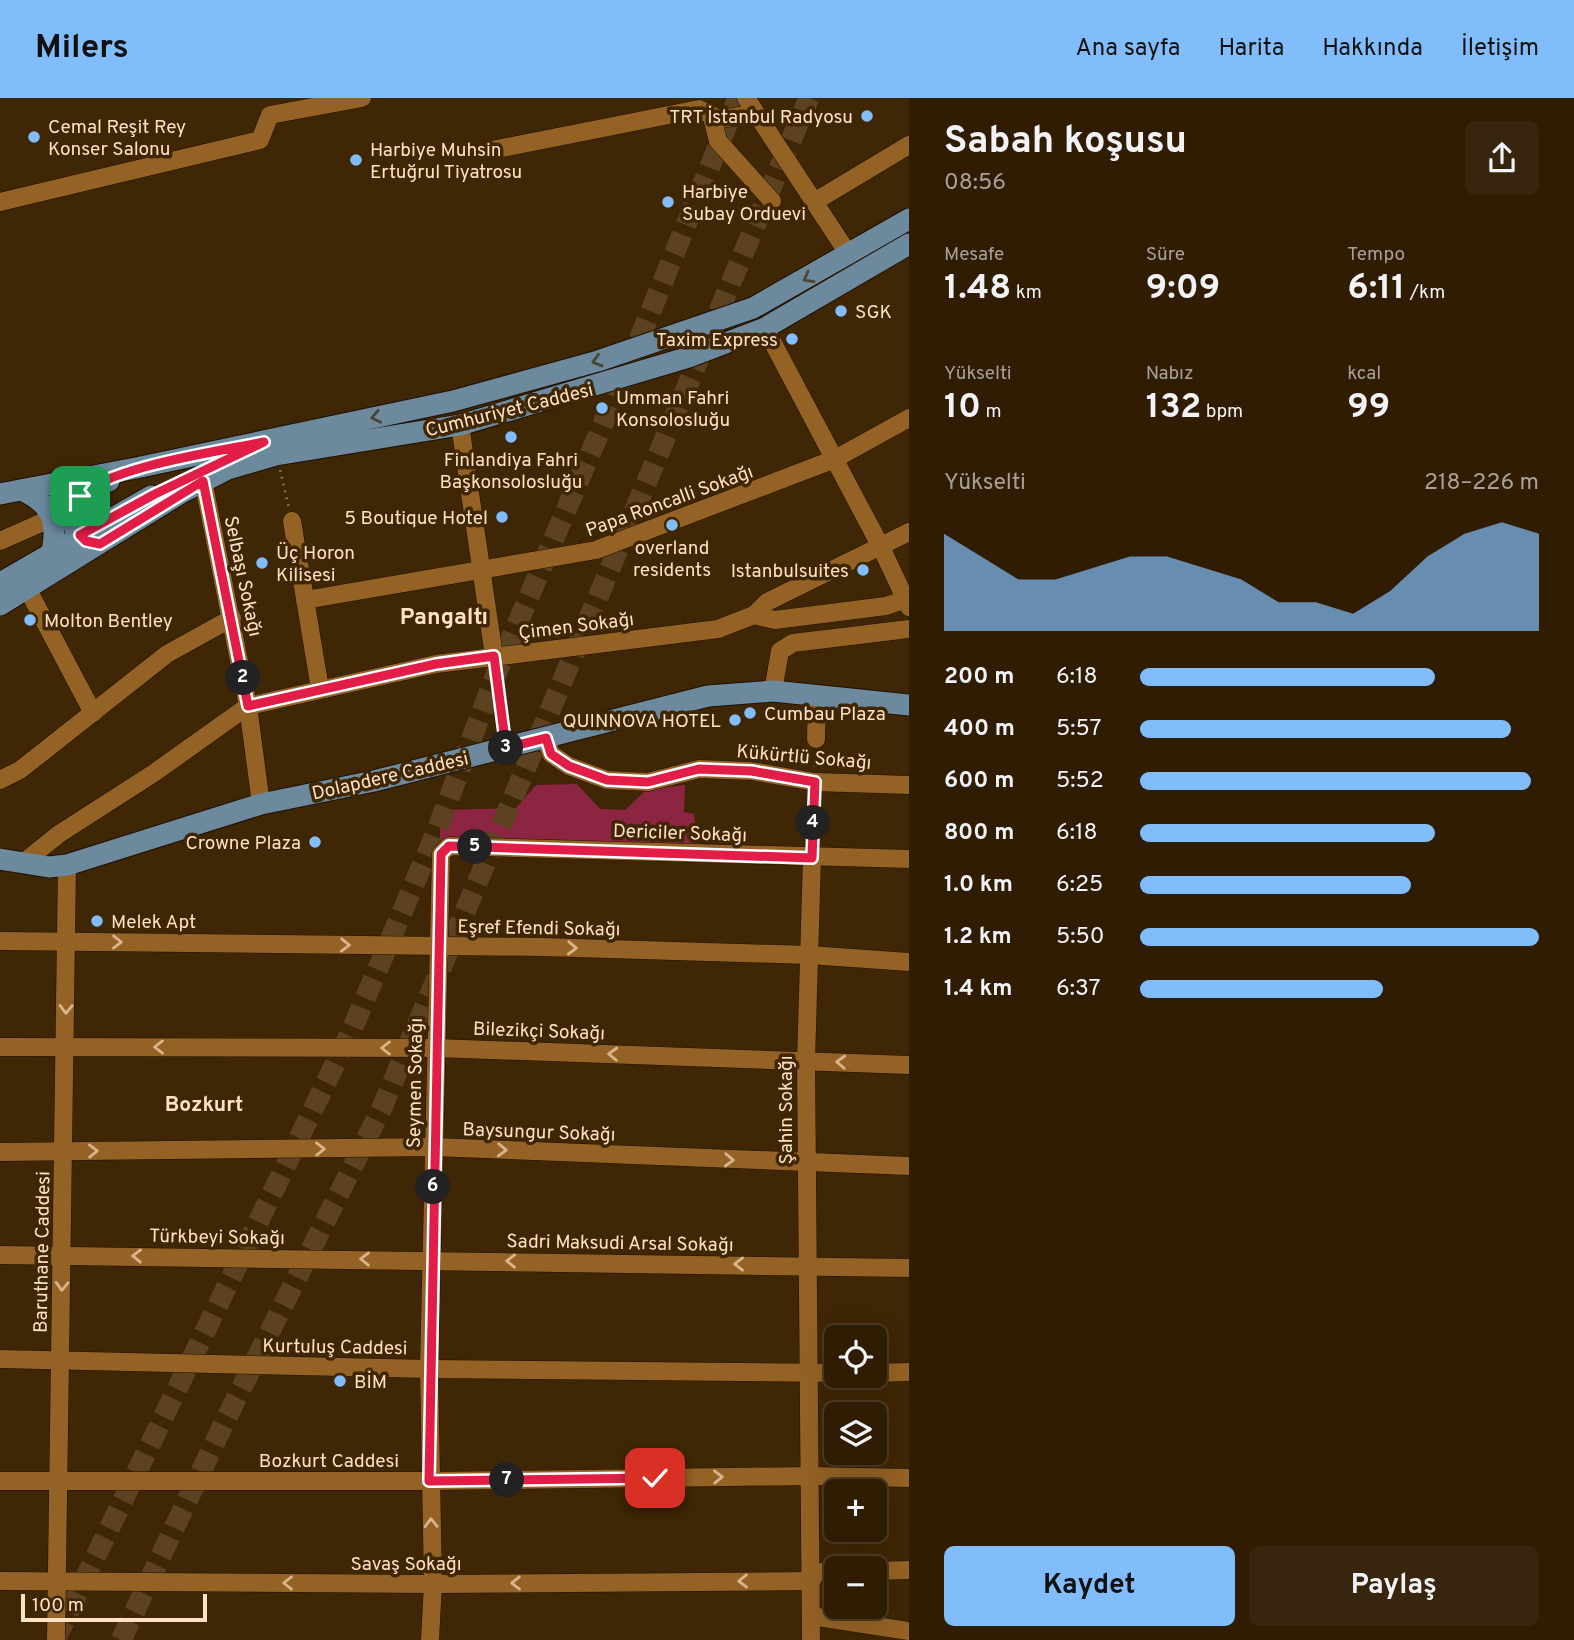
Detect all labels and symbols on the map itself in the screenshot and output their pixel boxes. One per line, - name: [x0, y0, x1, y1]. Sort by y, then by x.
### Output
- place label: TRT İstanbul Radyosu: [669, 105, 853, 130]
- marker: TRT İstanbul Radyosu: [859, 108, 875, 124]
- place label: Cemal Reşit Rey Konser Salonu: [48, 116, 186, 162]
- marker: Cemal Reşit Rey Konser Salonu: [26, 129, 42, 145]
- place label: Harbiye Muhsin Ertuğrul Tiyatrosu: [370, 139, 522, 185]
- marker: Harbiye Muhsin Ertuğrul Tiyatrosu: [348, 152, 364, 168]
- place label: Harbiye Subay Orduevi: [682, 181, 806, 227]
- marker: Harbiye Subay Orduevi: [660, 194, 676, 210]
- one-way arrow: [802, 270, 815, 283]
- place label: SGK: [855, 301, 892, 325]
- marker: SGK: [833, 303, 849, 319]
- place label: Taxim Express: [656, 329, 778, 353]
- marker: Taxim Express: [784, 331, 800, 347]
- one-way arrow: [591, 353, 603, 368]
- street label: Cumhuriyet Caddesi: [423, 378, 596, 443]
- place label: Umman Fahri Konsolosluğu: [616, 387, 730, 433]
- marker: Umman Fahri Konsolosluğu: [594, 400, 610, 416]
- one-way arrow: [370, 409, 382, 424]
- marker: Finlandiya Fahri Başkonsolosluğu: [503, 429, 519, 445]
- place label: Finlandiya Fahri Başkonsolosluğu: [439, 449, 583, 495]
- street label: Papa Roncalli Sokağı: [583, 460, 757, 543]
- pin: [50, 466, 110, 526]
- place label: 5 Boutique Hotel: [344, 507, 488, 531]
- marker: 5 Boutique Hotel: [494, 509, 510, 525]
- street label: Selbaşı Sokağı: [218, 514, 267, 639]
- marker: overland residents: [664, 517, 680, 533]
- place label: overland residents: [633, 537, 711, 583]
- place label: Üç Horon Kilisesi: [276, 541, 355, 588]
- marker: Üç Horon Kilisesi: [254, 555, 270, 571]
- place label: Istanbulsuites: [731, 560, 849, 584]
- marker: Istanbulsuites: [855, 562, 871, 578]
- district label: Pangaltı: [400, 604, 488, 633]
- street label: Çimen Sokağı: [517, 608, 635, 646]
- place label: Molton Bentley: [44, 610, 173, 634]
- marker: Molton Bentley: [22, 612, 38, 628]
- pin: 2: [226, 660, 260, 696]
- place label: Cumbau Plaza: [764, 703, 886, 727]
- marker: Cumbau Plaza: [742, 705, 758, 721]
- place label: QUINNOVA HOTEL: [563, 710, 721, 734]
- marker: QUINNOVA HOTEL: [727, 712, 743, 728]
- pin: 3: [489, 730, 524, 766]
- street label: Kükürtlü Sokağı: [735, 740, 872, 776]
- street label: Dolapdere Caddesi: [310, 747, 471, 807]
- pin: 4: [796, 806, 830, 840]
- street label: Dericiler Sokağı: [613, 820, 747, 848]
- pin: 5: [458, 830, 492, 864]
- place label: Crowne Plaza: [186, 832, 301, 856]
- marker: Crowne Plaza: [307, 834, 323, 850]
- place label: Melek Apt: [111, 911, 196, 935]
- marker: Melek Apt: [89, 913, 105, 929]
- street label: Eşref Efendi Sokağı: [457, 916, 621, 942]
- one-way arrow: [112, 934, 123, 949]
- one-way arrow: [340, 937, 350, 953]
- one-way arrow: [567, 941, 578, 956]
- one-way arrow: [59, 1004, 74, 1015]
- street label: Seymen Sokağı: [403, 1018, 429, 1148]
- street label: Bilezikçi Sokağı: [472, 1018, 605, 1046]
- one-way arrow: [153, 1039, 163, 1055]
- one-way arrow: [380, 1040, 391, 1056]
- one-way arrow: [608, 1046, 618, 1062]
- street label: Şahin Sokağı: [775, 1055, 799, 1165]
- one-way arrow: [835, 1055, 846, 1070]
- district label: Bozkurt: [165, 1092, 243, 1119]
- street label: Baysungur Sokağı: [462, 1118, 616, 1148]
- one-way arrow: [315, 1141, 326, 1156]
- one-way arrow: [88, 1143, 98, 1159]
- one-way arrow: [497, 1143, 508, 1158]
- one-way arrow: [724, 1152, 735, 1167]
- pin: 6: [416, 1170, 450, 1204]
- street label: Baruthane Caddesi: [30, 1171, 56, 1333]
- street label: Türkbeyi Sokağı: [149, 1225, 285, 1251]
- street label: Sadri Maksudi Arsal Sokağı: [506, 1230, 734, 1258]
- one-way arrow: [132, 1248, 142, 1264]
- one-way arrow: [359, 1251, 370, 1267]
- one-way arrow: [506, 1253, 516, 1269]
- one-way arrow: [733, 1257, 744, 1272]
- one-way arrow: [54, 1281, 70, 1291]
- street label: Kurtuluş Caddesi: [262, 1335, 408, 1361]
- place label: BİM: [354, 1370, 387, 1395]
- marker: BİM: [332, 1373, 348, 1389]
- pin: [625, 1448, 685, 1508]
- street label: Bozkurt Caddesi: [259, 1450, 399, 1474]
- pin: 7: [490, 1462, 524, 1498]
- one-way arrow: [713, 1470, 724, 1485]
- one-way arrow: [423, 1517, 438, 1528]
- street label: Savaş Sokağı: [350, 1553, 462, 1577]
- one-way arrow: [738, 1573, 748, 1589]
- one-way arrow: [283, 1575, 293, 1591]
- one-way arrow: [510, 1575, 521, 1591]
- scale bar: [21, 1591, 206, 1623]

